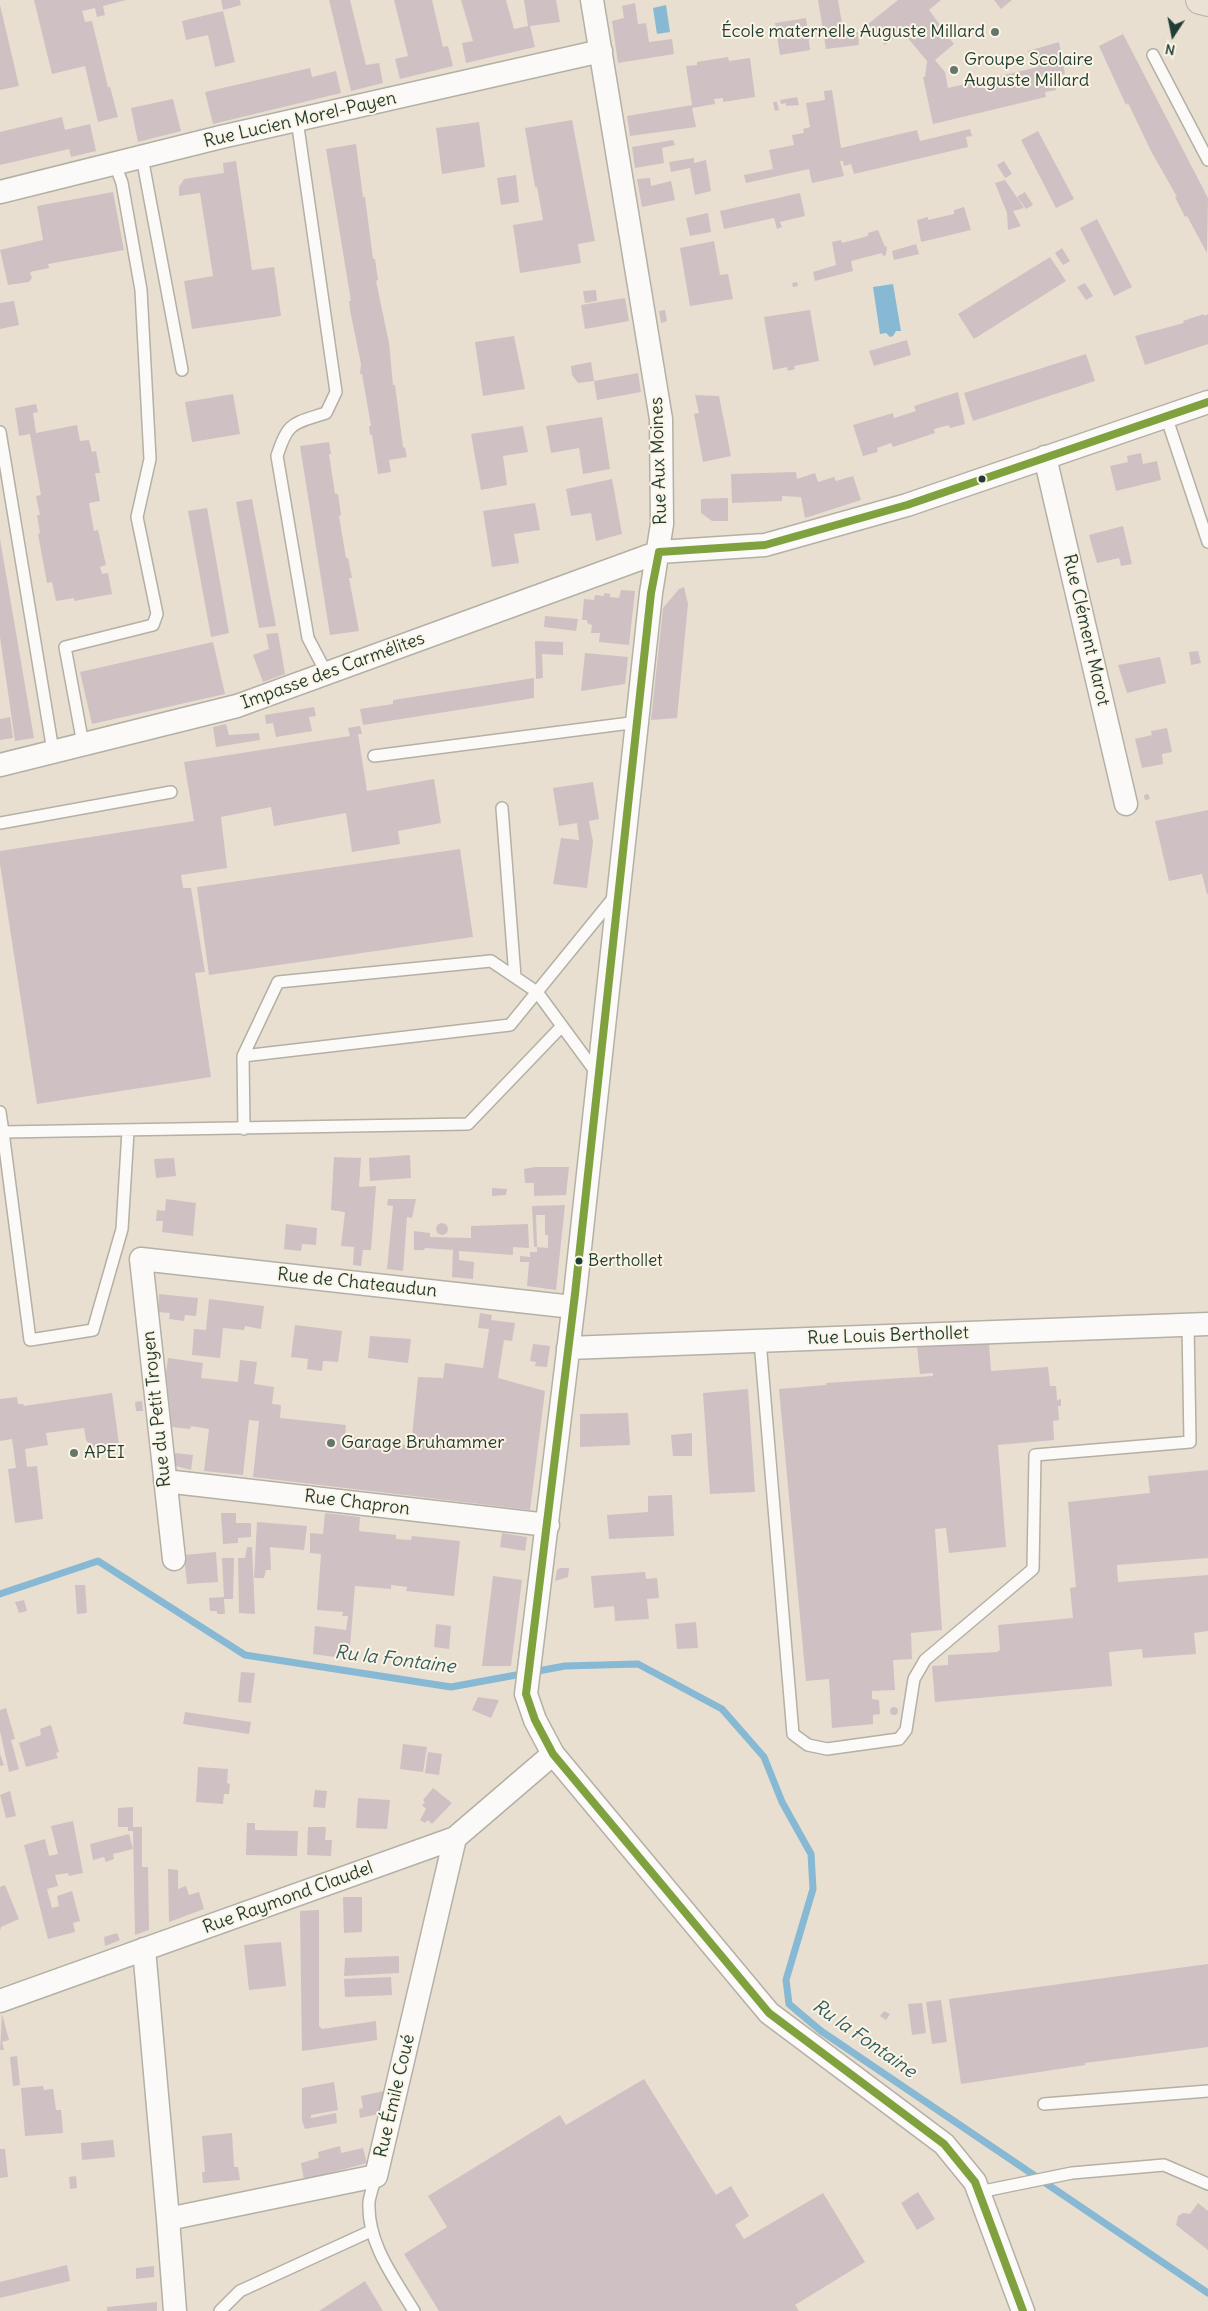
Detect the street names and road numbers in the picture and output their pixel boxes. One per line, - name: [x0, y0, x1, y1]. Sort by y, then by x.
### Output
- street label: Rue Lucien Morel-Payen: [202, 87, 398, 153]
- street label: Rue Aux Moines: [646, 397, 672, 525]
- street label: Rue Clément Marot: [1058, 552, 1114, 708]
- street label: Impasse des Carmélites: [238, 628, 428, 714]
- street label: Rue de Chateaudun: [276, 1264, 438, 1302]
- street label: Rue Louis Berthollet: [807, 1322, 969, 1350]
- street label: Rue du Petit Troyen: [138, 1330, 176, 1488]
- street label: Rue Chapron: [303, 1486, 411, 1520]
- street label: Rue Raymond Claudel: [200, 1857, 376, 1939]
- street label: Rue Émile Coué: [370, 2032, 420, 2160]

